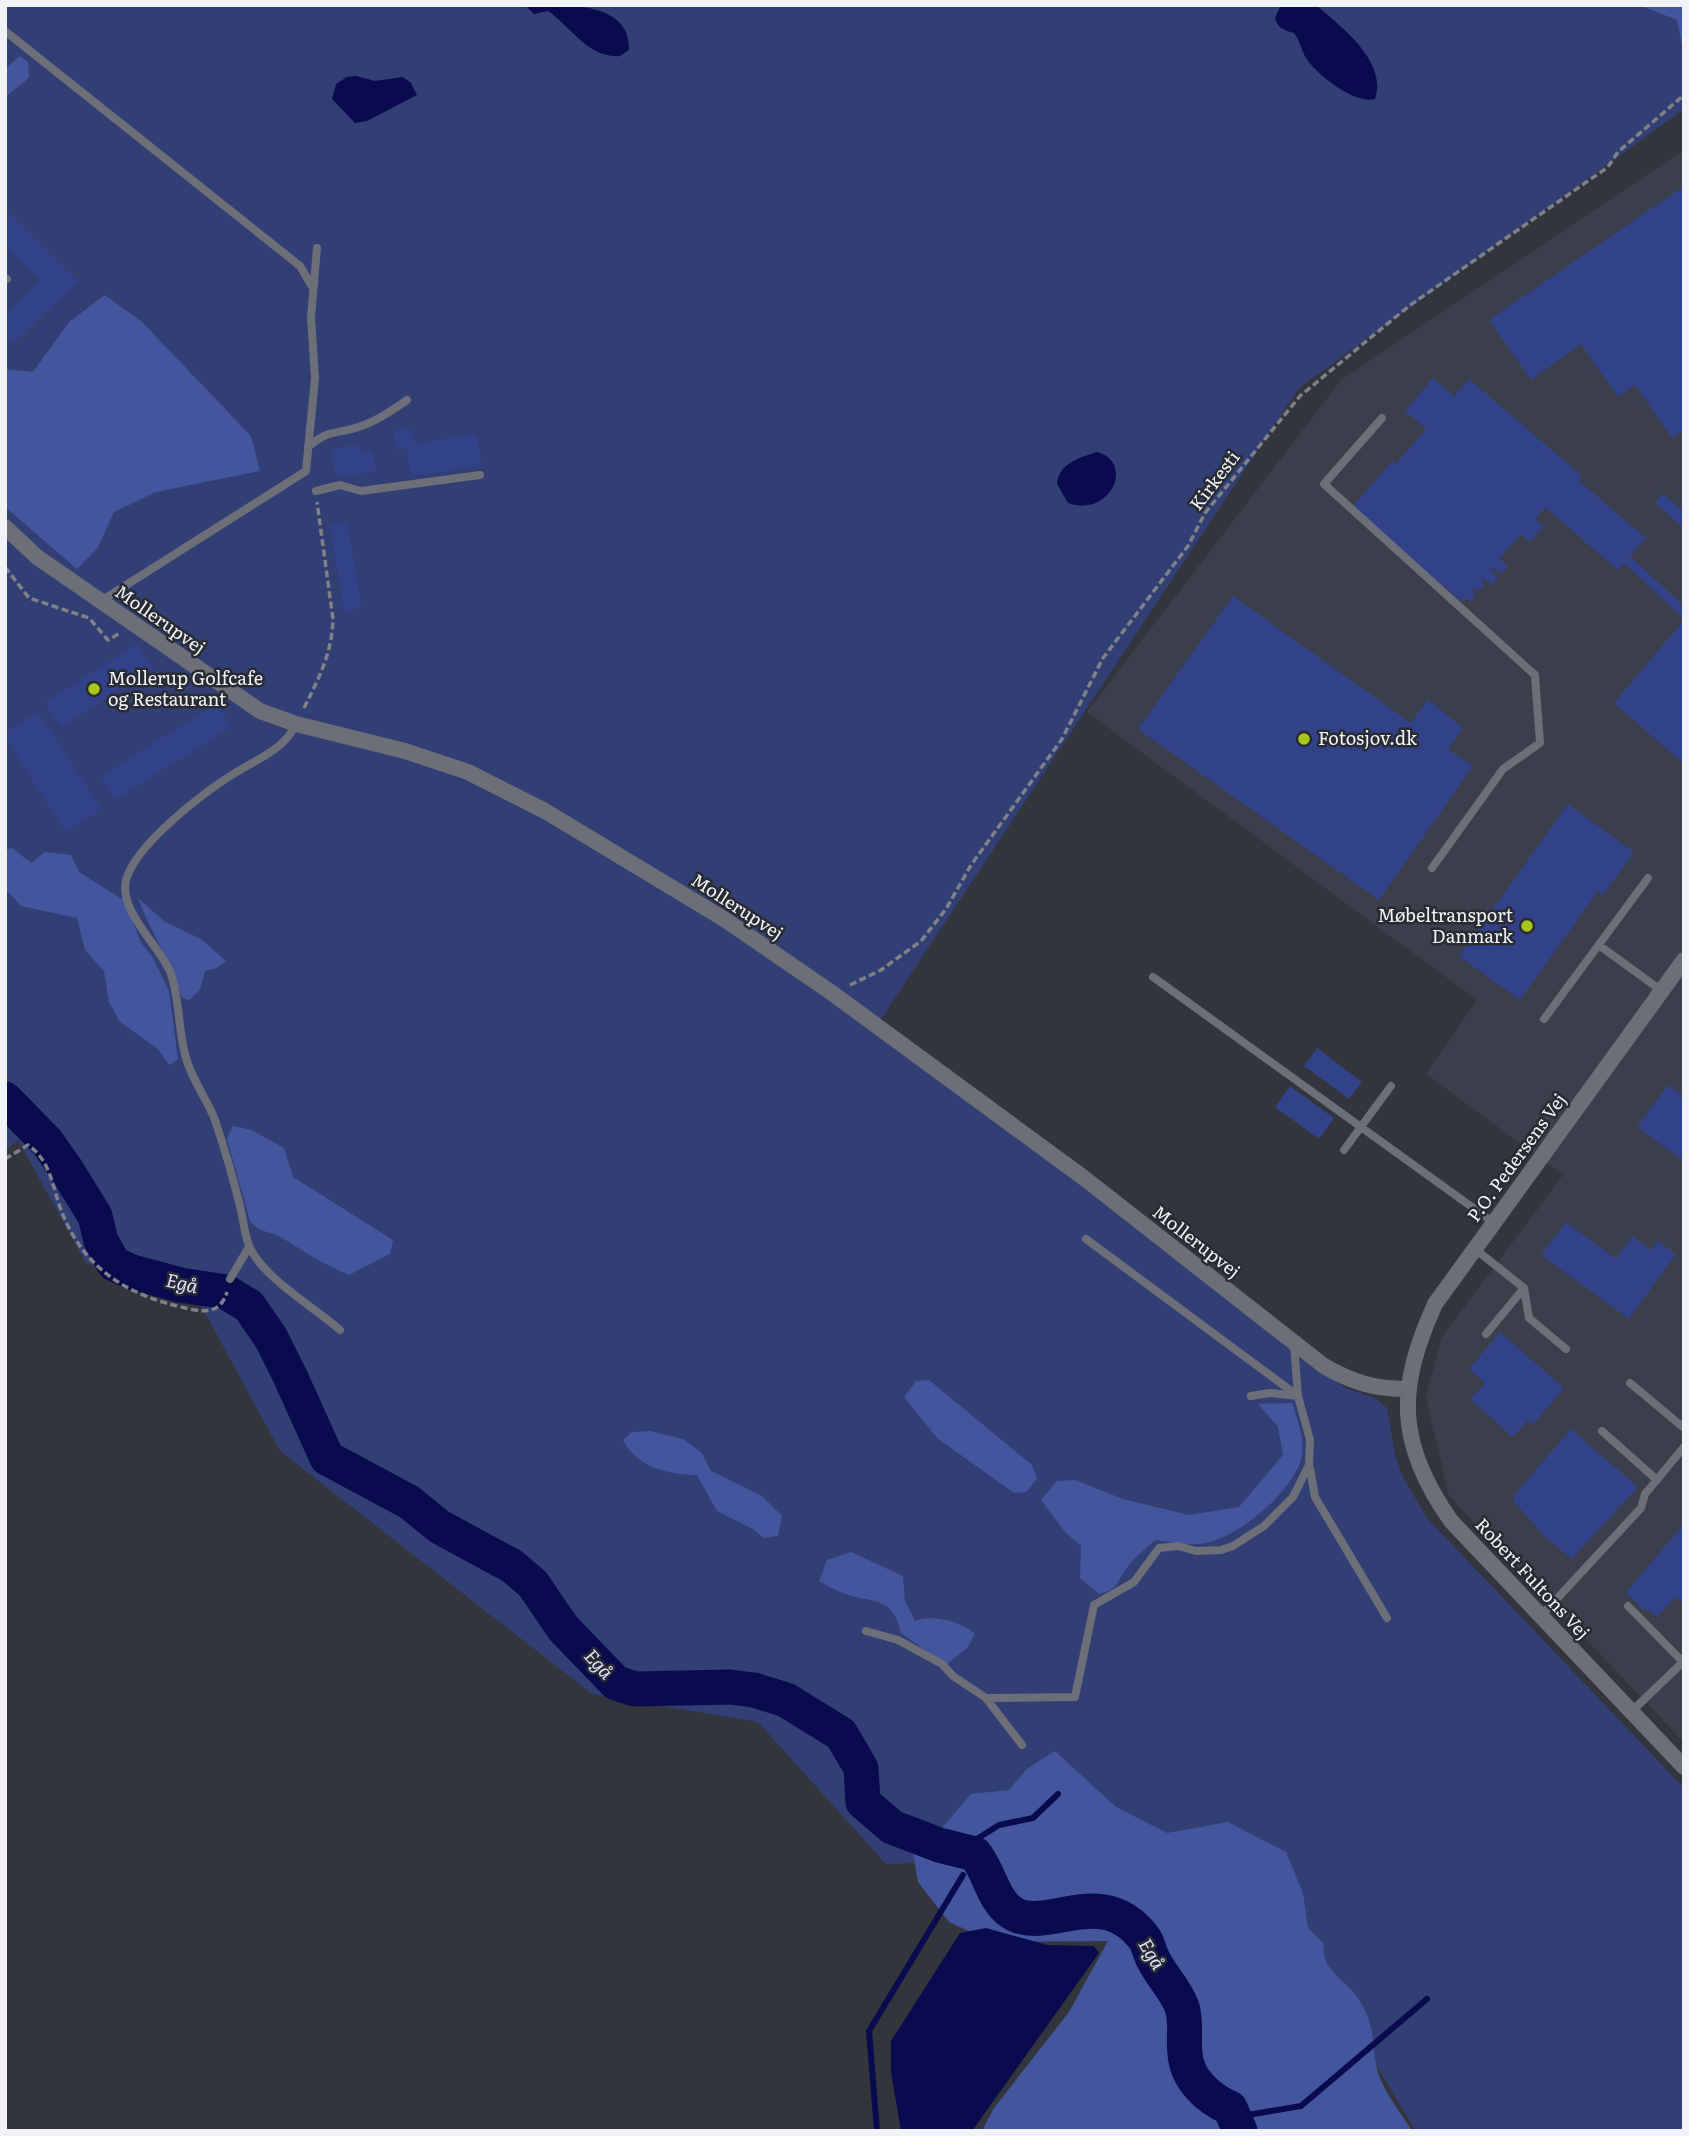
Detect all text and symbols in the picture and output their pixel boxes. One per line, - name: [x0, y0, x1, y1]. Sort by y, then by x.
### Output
- street label: Kirkesti: [1182, 444, 1245, 516]
- street label: Mollerupvej: [110, 578, 212, 660]
- place label: Mollerup Golfcafe og Restaurant: [108, 664, 263, 712]
- marker: Mollerup Golfcafe og Restaurant: [86, 681, 102, 697]
- place label: Fotosjov.dk: [1318, 724, 1418, 751]
- marker: Fotosjov.dk: [1296, 731, 1312, 747]
- street label: Mollerupvej: [686, 866, 789, 946]
- place label: Møbeltransport Danmark: [1377, 901, 1514, 949]
- marker: Møbeltransport Danmark: [1519, 918, 1535, 934]
- street label: P.O. Pedersens Vej: [1460, 1087, 1572, 1227]
- street label: Mollerupvej: [1147, 1198, 1247, 1284]
- water label: Egå: [163, 1265, 201, 1299]
- street label: Robert Fultons Vej: [1470, 1511, 1597, 1645]
- water label: Egå: [579, 1642, 621, 1685]
- water label: Egå: [1133, 1932, 1173, 1975]

